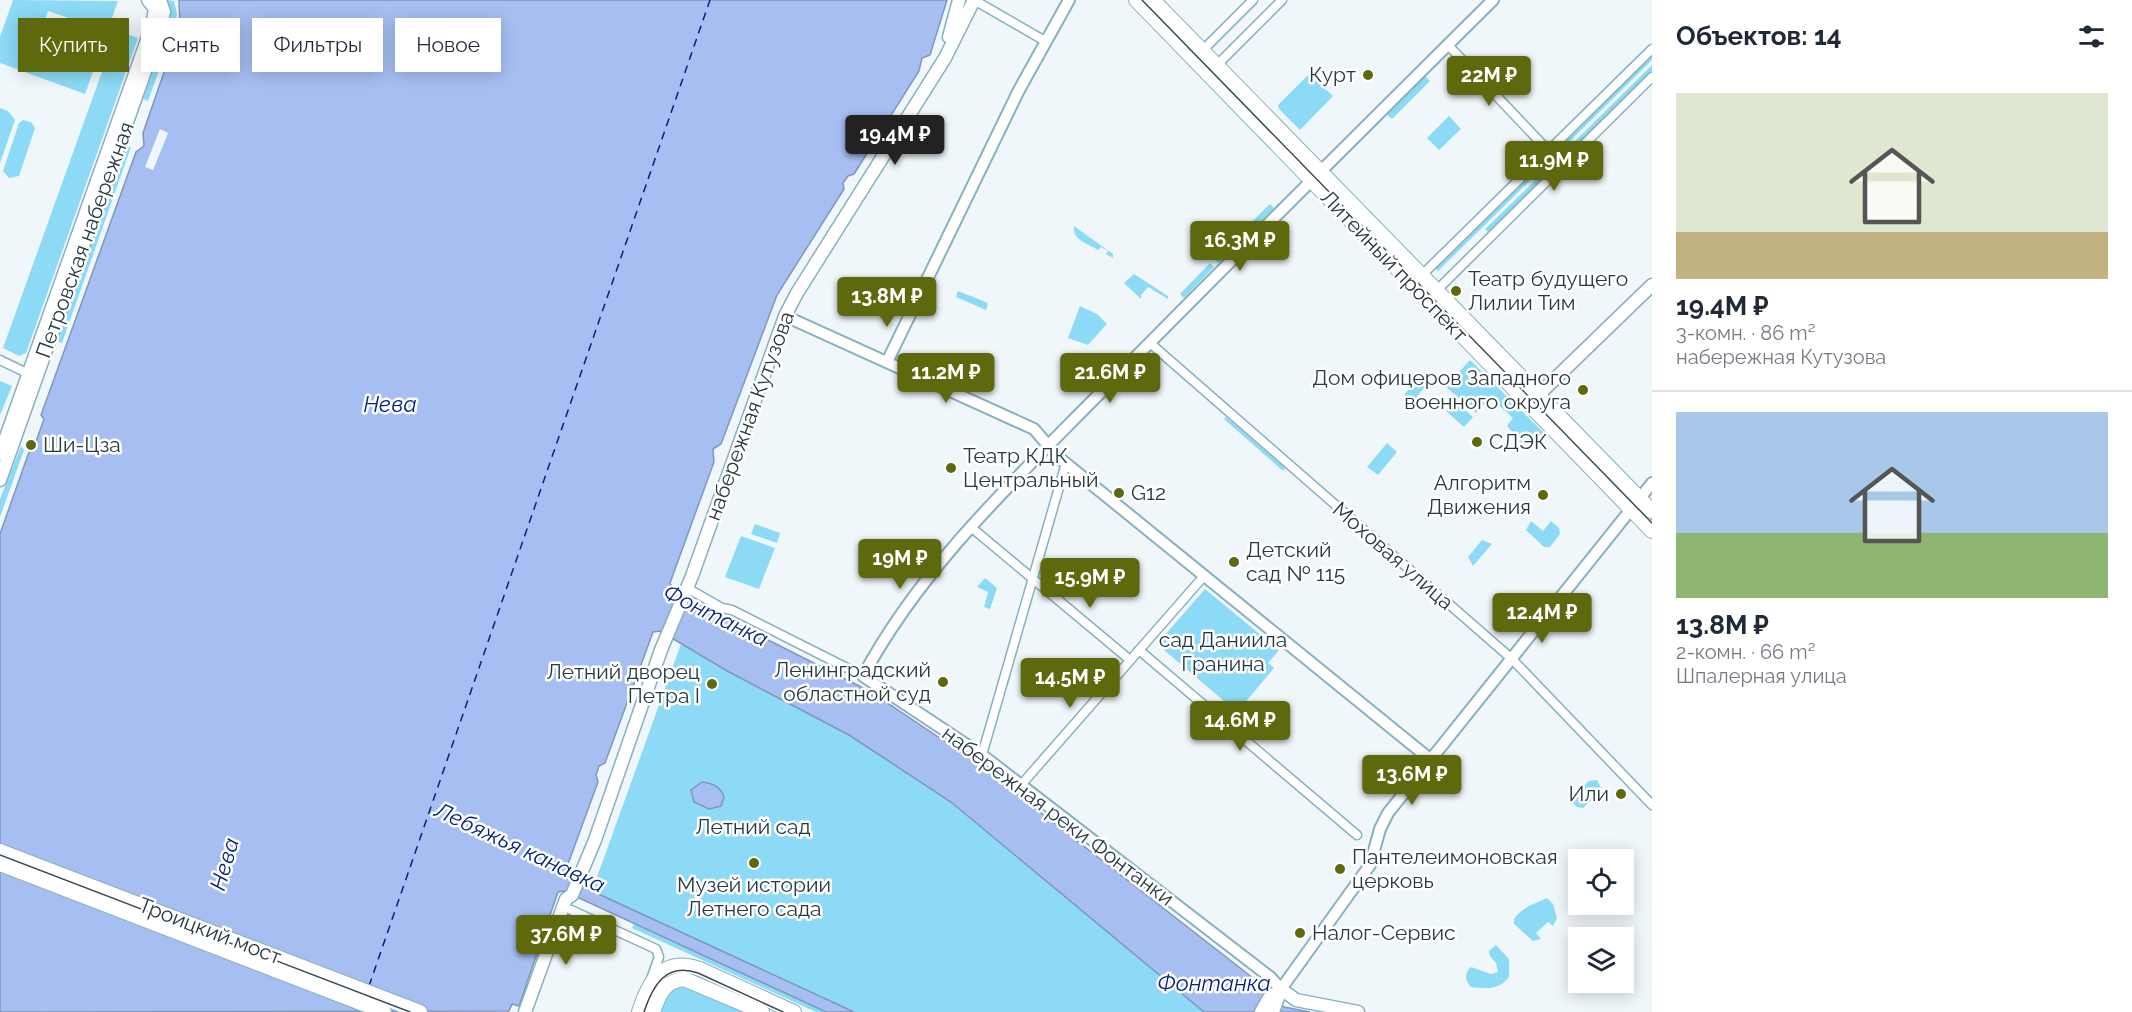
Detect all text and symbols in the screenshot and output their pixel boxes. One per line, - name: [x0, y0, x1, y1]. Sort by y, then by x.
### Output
- chip: Купить: [18, 18, 129, 72]
- chip: Снять: [141, 18, 240, 72]
- chip: Фильтры: [252, 18, 383, 72]
- chip: Новое: [395, 18, 501, 72]
- icon: filters: [2075, 20, 2108, 53]
- text: Объектов: 14: [1676, 21, 1842, 51]
- pin: 22M ₽: [1447, 56, 1531, 107]
- place label: Курт: [1309, 62, 1356, 87]
- text: 22M ₽: [1461, 63, 1517, 87]
- marker: Курт: [1361, 68, 1375, 82]
- pin: 19.4M ₽: [840, 115, 950, 166]
- street label: Петровская набережная: [30, 118, 139, 361]
- text: 19.4M ₽: [859, 122, 931, 146]
- icon: home: [1838, 132, 1946, 240]
- pin: 11.9M ₽: [1499, 141, 1609, 192]
- text: 11.9M ₽: [1519, 148, 1589, 172]
- street label: Литейный проспект: [1316, 185, 1473, 347]
- pin: 16.3M ₽: [1185, 221, 1295, 272]
- text: 16.3M ₽: [1204, 228, 1276, 252]
- place label: Театр будущего Лилии Тим: [1468, 266, 1628, 315]
- pin: 13.8M ₽: [832, 277, 942, 328]
- text: 13.8M ₽: [851, 284, 923, 308]
- marker: Театр будущего Лилии Тим: [1449, 284, 1463, 298]
- text: 19.4M ₽: [1676, 291, 1769, 321]
- street label: набережная Кутузова: [700, 308, 799, 524]
- text: 3-комн. · 86 m²: [1676, 321, 1815, 345]
- text: набережная Кутузова: [1676, 345, 1886, 369]
- pin: 11.2M ₽: [891, 353, 1001, 404]
- pin: 21.6M ₽: [1055, 353, 1165, 404]
- text: 11.2M ₽: [911, 360, 981, 384]
- text: 21.6M ₽: [1074, 360, 1146, 384]
- place label: Дом офицеров Западного военного округа: [1312, 365, 1571, 414]
- marker: Дом офицеров Западного военного округа: [1576, 383, 1590, 397]
- water label: Нева: [363, 391, 417, 417]
- place label: СДЭК: [1489, 429, 1547, 454]
- place label: Ши-Цза: [43, 432, 121, 457]
- marker: СДЭК: [1470, 435, 1484, 449]
- marker: Ши-Цза: [24, 438, 38, 452]
- place label: Театр КДК Центральный: [963, 443, 1099, 492]
- icon: home: [1838, 451, 1946, 559]
- marker: Театр КДК Центральный: [944, 461, 958, 475]
- place label: Алгоритм Движения: [1427, 470, 1531, 519]
- place label: G12: [1131, 480, 1166, 505]
- marker: G12: [1112, 486, 1126, 500]
- marker: Алгоритм Движения: [1536, 488, 1550, 502]
- street label: Моховая улица: [1328, 496, 1459, 615]
- place label: Детский сад № 115: [1246, 537, 1345, 586]
- pin: 19M ₽: [858, 539, 942, 590]
- text: 19M ₽: [872, 546, 928, 570]
- marker: Детский сад № 115: [1227, 555, 1241, 569]
- pin: 15.9M ₽: [1035, 558, 1145, 609]
- text: 15.9M ₽: [1055, 565, 1125, 589]
- water label: Фонтанка: [659, 579, 773, 651]
- pin: 12.4M ₽: [1487, 593, 1597, 644]
- text: 12.4M ₽: [1507, 600, 1577, 624]
- text: 13.8M ₽: [1676, 610, 1769, 640]
- park label: сад Даниила Гранина: [1159, 627, 1287, 676]
- text: 2-комн. · 66 m²: [1676, 640, 1815, 664]
- place label: Ленинградский областной суд: [774, 657, 931, 706]
- pin: 14.5M ₽: [1015, 658, 1125, 709]
- place label: Летний дворец Петра I: [546, 659, 700, 708]
- text: Шпалерная улица: [1676, 664, 1847, 688]
- text: 14.5M ₽: [1035, 665, 1105, 689]
- marker: Ленинградский областной суд: [936, 675, 950, 689]
- marker: Летний дворец Петра I: [705, 677, 719, 691]
- pin: 14.6M ₽: [1185, 701, 1295, 752]
- text: 14.6M ₽: [1204, 708, 1276, 732]
- street label: набережная реки Фонтанки: [938, 720, 1179, 911]
- pin: 13.6M ₽: [1357, 755, 1467, 806]
- text: 13.6M ₽: [1376, 762, 1448, 786]
- place label: Или: [1569, 781, 1609, 806]
- marker: Или: [1614, 787, 1628, 801]
- water label: Лебяжья канавка: [430, 796, 609, 898]
- park label: Летний сад: [695, 814, 811, 839]
- water label: Нева: [204, 835, 244, 893]
- place label: Пантелеимоновская церковь: [1352, 844, 1558, 893]
- map controls: [1568, 849, 1634, 993]
- button: locate: [1568, 849, 1634, 915]
- marker: Музей истории Летнего сада: [747, 856, 761, 870]
- marker: Пантелеимоновская церковь: [1333, 862, 1347, 876]
- place label: Музей истории Летнего сада: [677, 872, 831, 921]
- street label: Троицкий мост: [135, 892, 285, 969]
- pin: 37.6M ₽: [511, 915, 621, 966]
- place label: Налог-Сервис: [1312, 920, 1456, 945]
- text: 37.6M ₽: [530, 922, 602, 946]
- marker: Налог-Сервис: [1293, 926, 1307, 940]
- button: layers: [1568, 927, 1634, 993]
- water label: Фонтанка: [1157, 970, 1271, 996]

